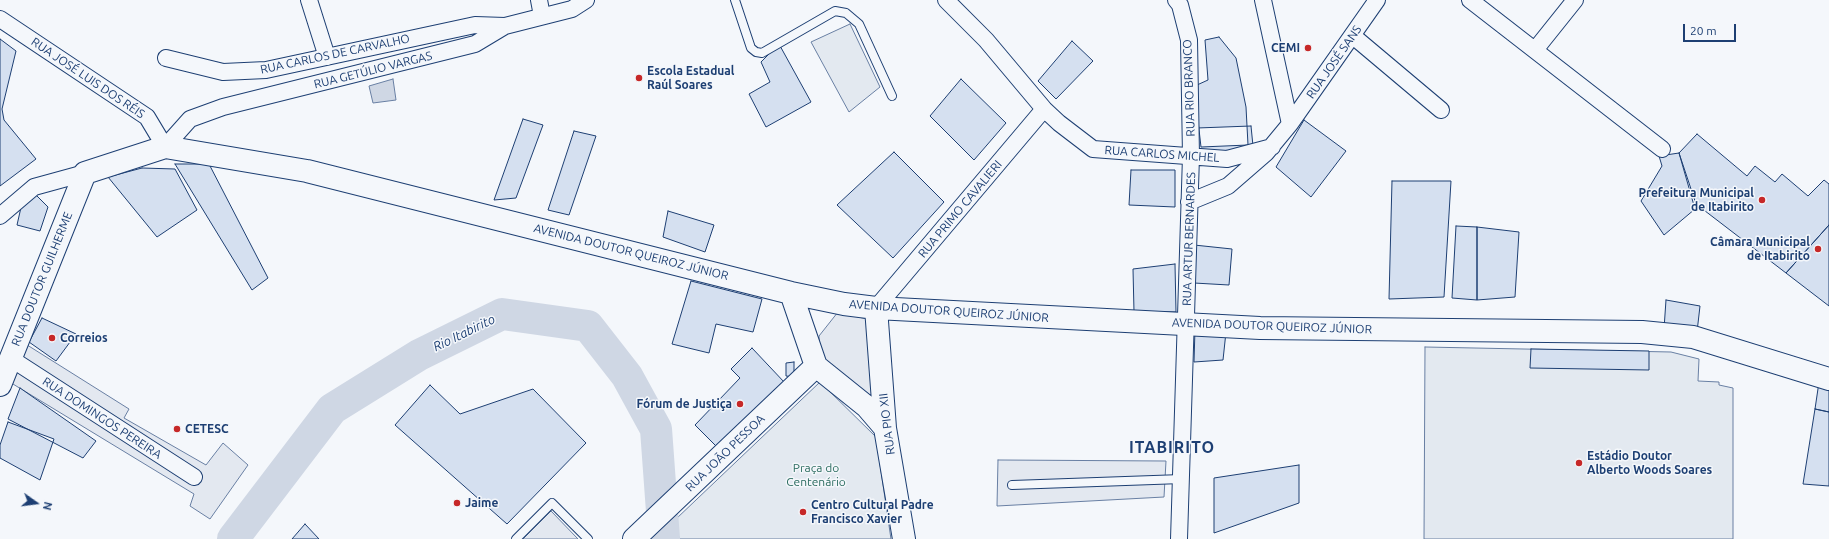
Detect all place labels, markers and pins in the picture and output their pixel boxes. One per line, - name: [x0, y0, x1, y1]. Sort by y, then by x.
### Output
- place label: CEMI: [1271, 41, 1300, 55]
- marker: CEMI: [1303, 43, 1313, 53]
- place label: Escola Estadual Raúl Soares: [647, 64, 734, 92]
- marker: Escola Estadual Raúl Soares: [634, 73, 644, 83]
- place label: Prefeitura Municipal de Itabirito: [1639, 186, 1754, 214]
- marker: Prefeitura Municipal de Itabirito: [1757, 195, 1767, 205]
- place label: Câmara Municipal de Itabirito: [1710, 235, 1810, 263]
- marker: Câmara Municipal de Itabirito: [1813, 244, 1823, 254]
- place label: Correios: [60, 331, 108, 345]
- marker: Correios: [47, 333, 57, 343]
- place label: Fórum de Justiça: [636, 397, 732, 411]
- marker: Fórum de Justiça: [735, 399, 745, 409]
- place label: CETESC: [185, 422, 229, 436]
- marker: CETESC: [172, 424, 182, 434]
- place label: Estádio Doutor Alberto Woods Soares: [1587, 449, 1712, 477]
- marker: Estádio Doutor Alberto Woods Soares: [1574, 458, 1584, 468]
- place label: Jaime: [465, 496, 498, 510]
- marker: Jaime: [452, 498, 462, 508]
- place label: Centro Cultural Padre Francisco Xavier: [811, 498, 934, 526]
- marker: Centro Cultural Padre Francisco Xavier: [798, 507, 808, 517]

